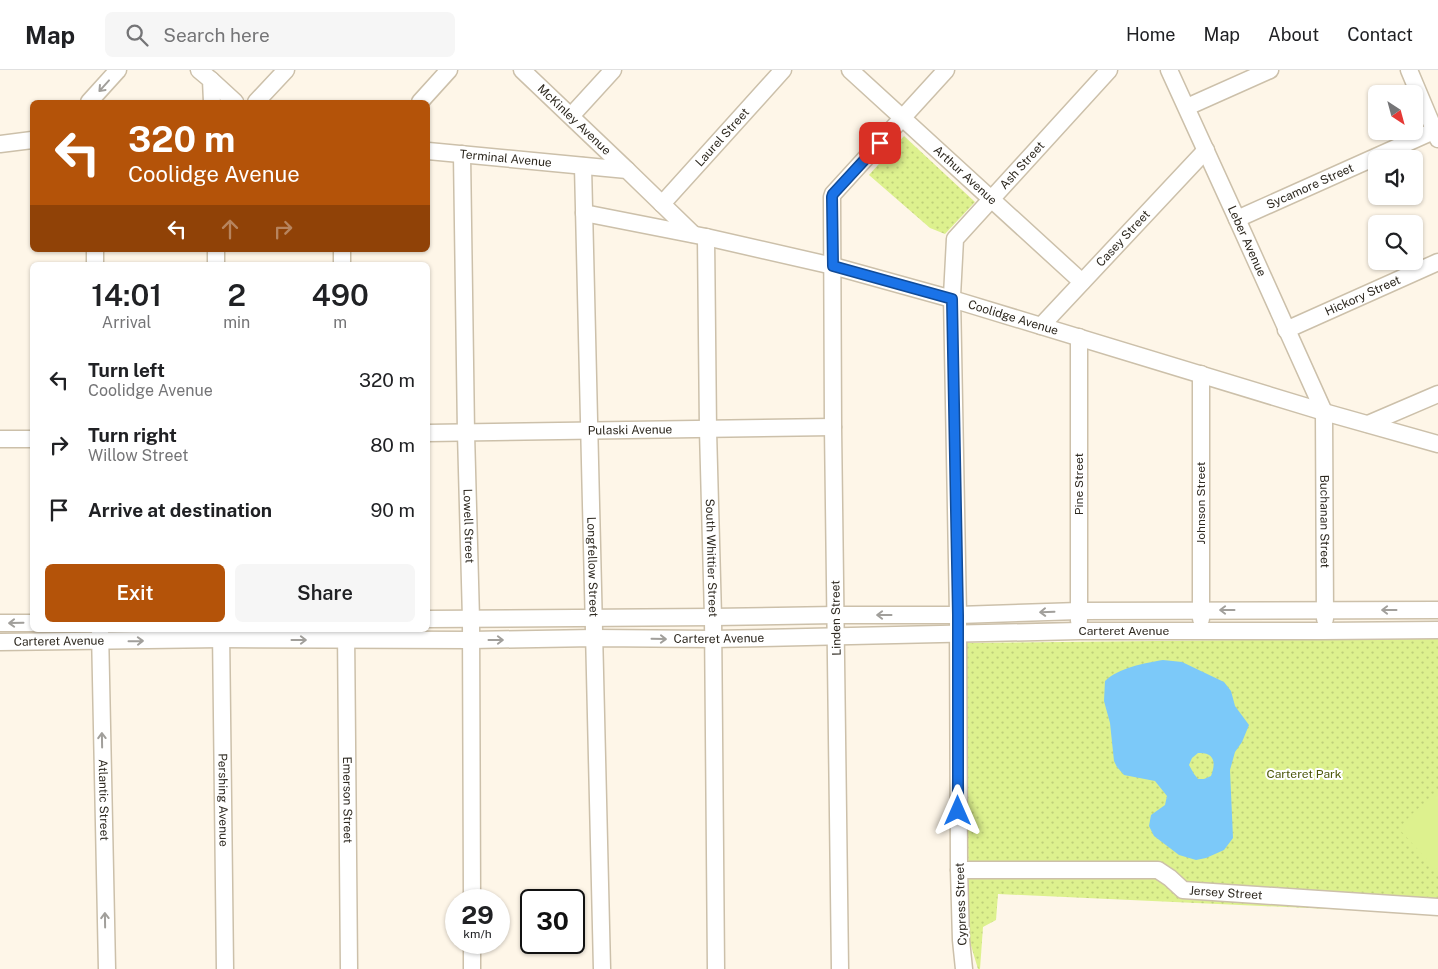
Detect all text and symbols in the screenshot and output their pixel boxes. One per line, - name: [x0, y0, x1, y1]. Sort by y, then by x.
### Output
- search box: [105, 12, 455, 57]
- text: Map: [25, 21, 75, 49]
- icon: search: [123, 21, 151, 49]
- text: Search here: [163, 24, 270, 46]
- text: Home: [1126, 24, 1176, 45]
- text: Map: [1204, 24, 1240, 45]
- text: About: [1268, 24, 1319, 45]
- text: Contact: [1347, 24, 1413, 45]
- one-way arrow: [98, 80, 109, 93]
- street label: McKinley Avenue: [535, 82, 614, 158]
- north arrow: [1368, 85, 1422, 140]
- map controls: [1368, 85, 1423, 270]
- street label: Laurel Street: [692, 105, 752, 169]
- text: 320 m: [128, 119, 235, 160]
- icon: left: [45, 120, 110, 185]
- pin: [859, 122, 901, 164]
- icon: arrive: [866, 129, 894, 157]
- street label: Ash Street: [997, 138, 1048, 192]
- street label: Arthur Avenue: [931, 143, 1000, 208]
- street label: Terminal Avenue: [459, 147, 553, 170]
- button: sound: [1368, 150, 1423, 205]
- text: Coolidge Avenue: [128, 161, 300, 187]
- street label: Sycamore Street: [1264, 161, 1356, 212]
- street label: Leber Avenue: [1225, 203, 1269, 279]
- street label: Casey Street: [1093, 207, 1153, 270]
- icon: left: [163, 215, 191, 243]
- icon: ahead: [216, 215, 244, 243]
- icon: right: [269, 215, 297, 243]
- button: search: [1368, 215, 1423, 270]
- street label: Hickory Street: [1323, 273, 1403, 319]
- text: 14:01: [91, 277, 162, 313]
- text: 2: [227, 277, 246, 313]
- text: 490: [311, 277, 369, 313]
- street label: Coolidge Avenue: [966, 297, 1060, 338]
- text: Arrival: [102, 313, 151, 332]
- text: min: [223, 313, 250, 332]
- text: m: [333, 313, 347, 332]
- text: Turn left: [88, 359, 165, 381]
- icon: left: [45, 366, 73, 394]
- text: 320 m: [359, 369, 415, 391]
- text: Coolidge Avenue: [88, 381, 213, 400]
- street label: Pulaski Avenue: [587, 422, 673, 438]
- text: Turn right: [88, 424, 177, 446]
- icon: right: [45, 431, 73, 459]
- text: 80 m: [370, 434, 415, 456]
- text: Willow Street: [88, 446, 188, 465]
- street label: Pine Street: [1072, 453, 1086, 515]
- street label: Johnson Street: [1194, 461, 1208, 544]
- street label: Buchanan Street: [1317, 475, 1332, 569]
- street label: Lowell Street: [460, 488, 477, 564]
- icon: arrive: [45, 496, 73, 524]
- street label: South Whittier Street: [703, 498, 720, 618]
- text: Arrive at destination: [88, 499, 272, 521]
- text: 90 m: [371, 499, 415, 521]
- street label: Longfellow Street: [584, 517, 601, 618]
- button: Exit: [45, 564, 225, 622]
- button: Share: [235, 564, 415, 622]
- street label: Linden Street: [828, 580, 844, 656]
- one-way arrow: [1219, 605, 1236, 615]
- one-way arrow: [1382, 605, 1398, 615]
- one-way arrow: [1039, 608, 1055, 617]
- one-way arrow: [877, 610, 893, 620]
- one-way arrow: [9, 618, 25, 628]
- street label: Carteret Avenue: [1079, 624, 1169, 638]
- street label: Carteret Avenue: [674, 631, 765, 646]
- street label: Carteret Avenue: [14, 634, 105, 649]
- one-way arrow: [650, 634, 666, 644]
- one-way arrow: [290, 635, 306, 645]
- one-way arrow: [488, 635, 504, 645]
- one-way arrow: [128, 636, 144, 646]
- one-way arrow: [97, 733, 107, 749]
- street label: Pershing Avenue: [215, 753, 231, 847]
- street label: Emerson Street: [340, 756, 355, 844]
- street label: Atlantic Street: [96, 759, 111, 841]
- park label: Carteret Park: [1267, 767, 1342, 781]
- position arrow: [931, 784, 983, 836]
- street label: Cypress Street: [953, 862, 969, 946]
- street label: Jersey Street: [1189, 883, 1263, 902]
- speed limit sign: 30: [520, 889, 585, 954]
- text: 29: [461, 900, 494, 930]
- one-way arrow: [100, 913, 110, 929]
- text: km/h: [463, 927, 492, 941]

